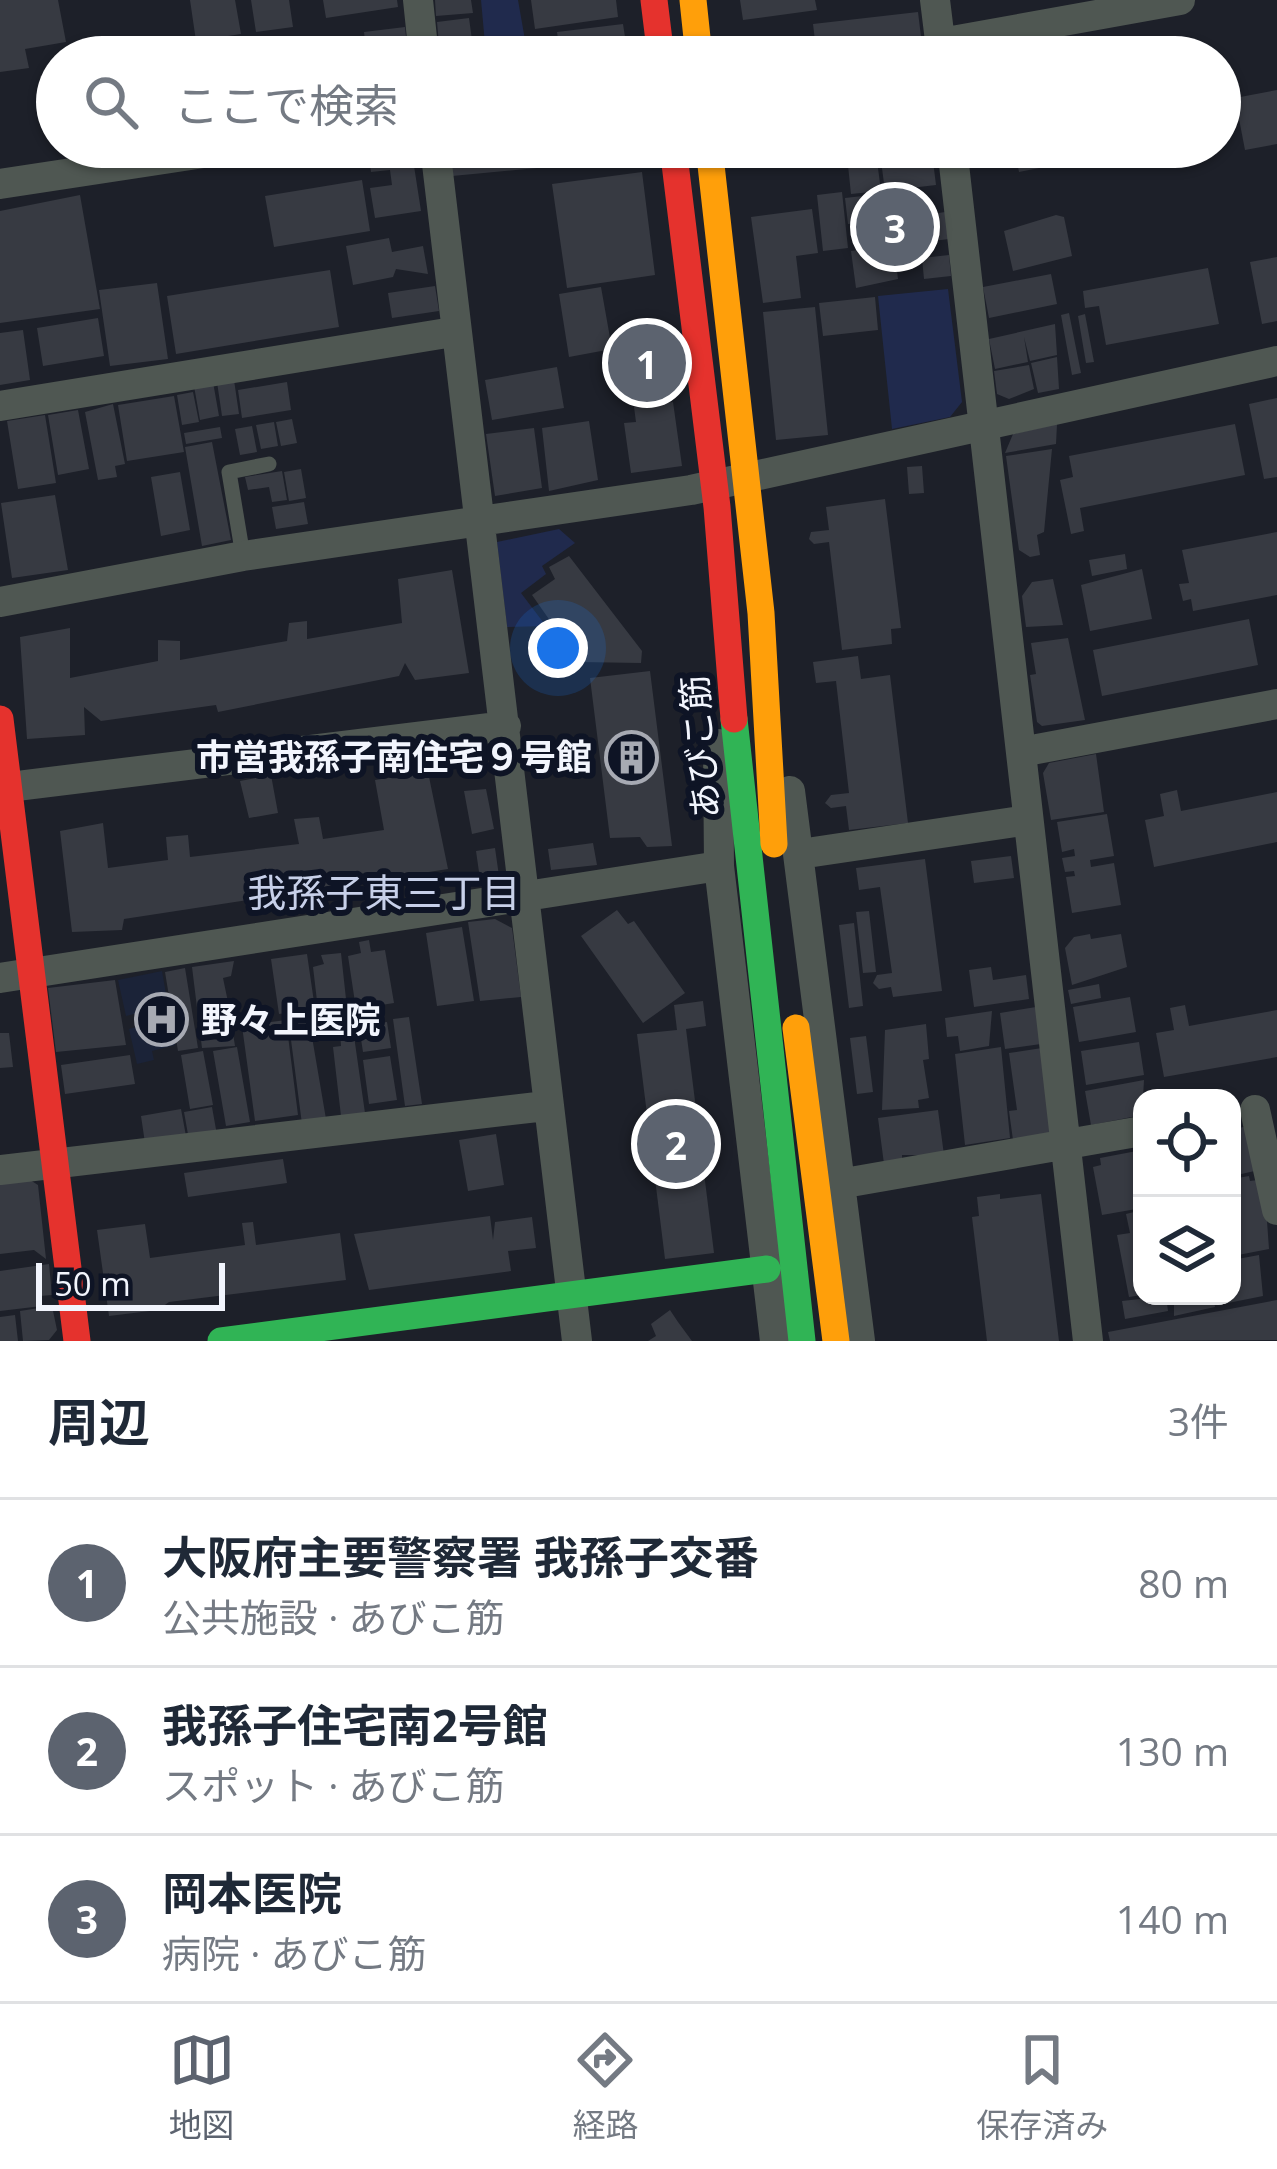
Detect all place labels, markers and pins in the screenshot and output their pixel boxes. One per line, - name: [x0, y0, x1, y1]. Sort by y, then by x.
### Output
- pin: 3: [856, 182, 934, 272]
- pin: 1: [608, 318, 686, 408]
- building icon: 市営我孫子南住宅９号館: [603, 729, 659, 785]
- place label: 市営我孫子南住宅９号館: [196, 732, 592, 781]
- hospital icon: 野々上医院: [134, 992, 190, 1048]
- place label: 野々上医院: [201, 995, 381, 1044]
- pin: 2: [637, 1099, 715, 1189]

